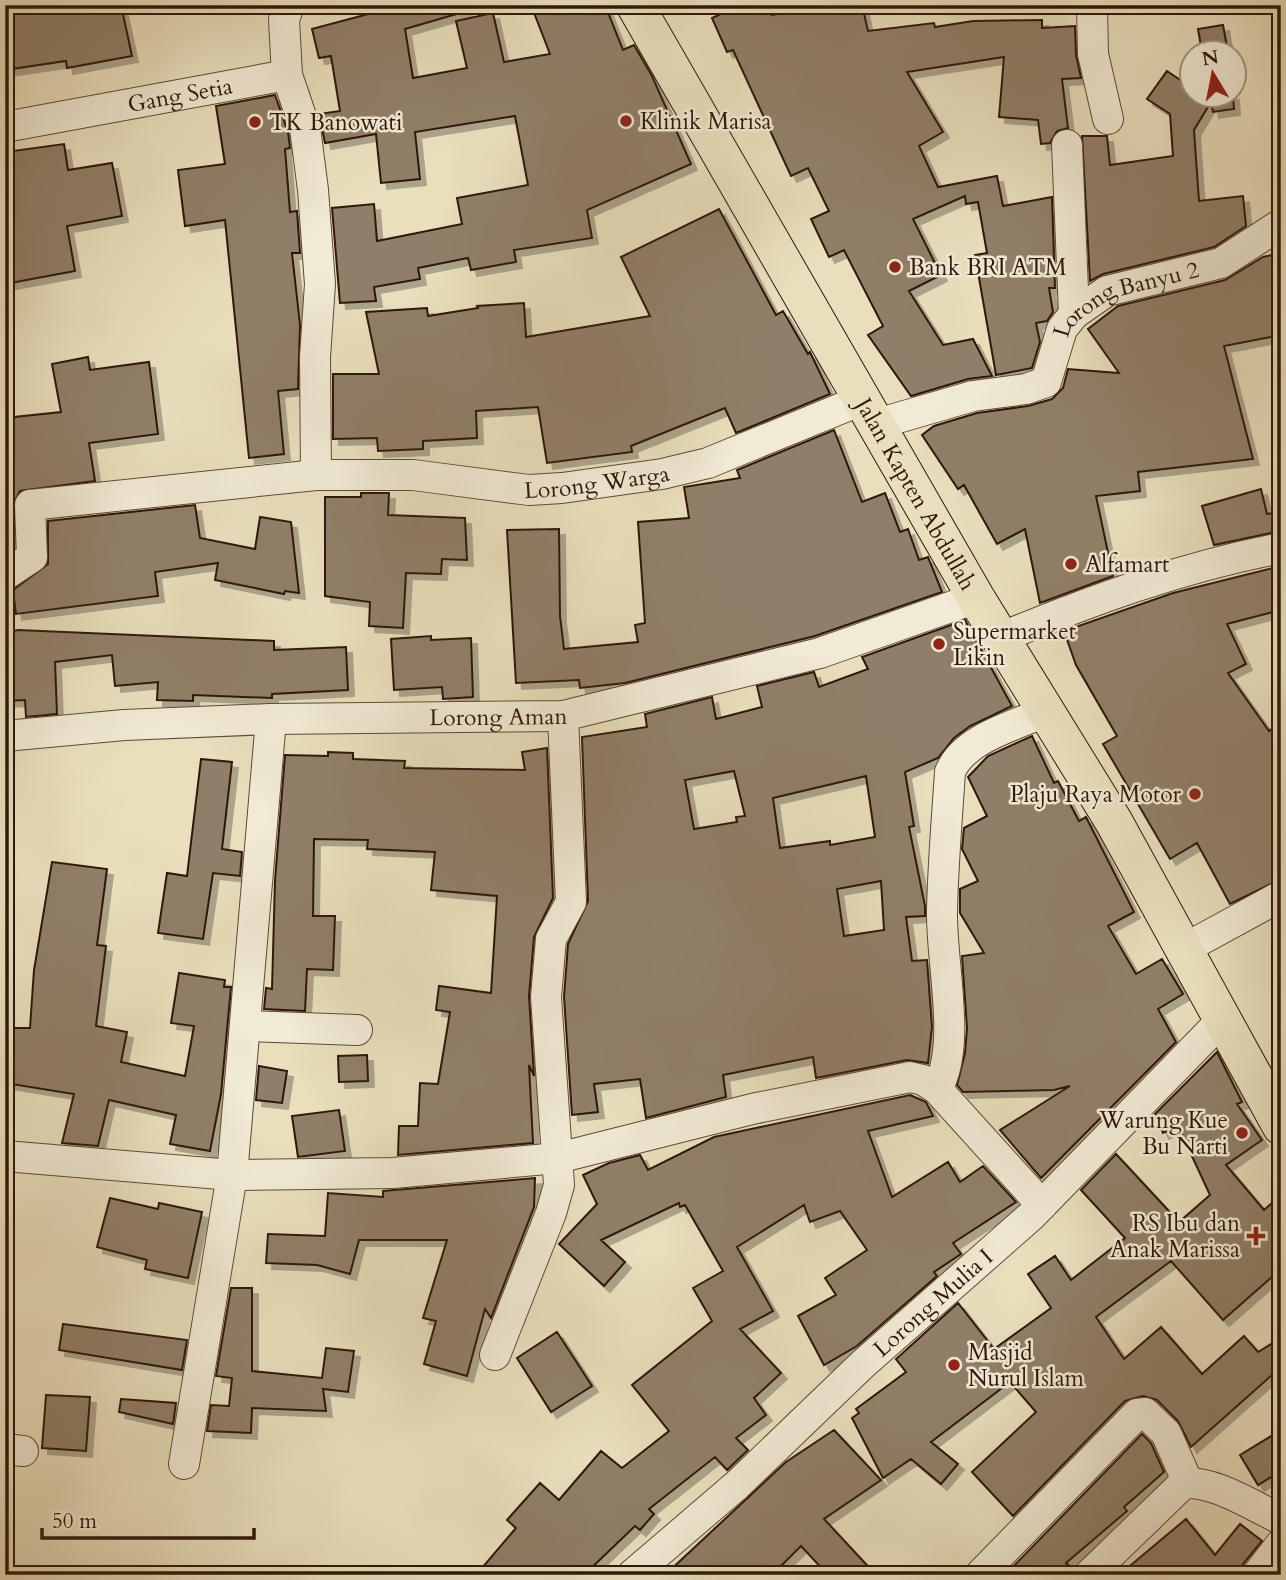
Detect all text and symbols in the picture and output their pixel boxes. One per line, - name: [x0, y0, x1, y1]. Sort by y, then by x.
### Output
- north arrow: [1178, 38, 1248, 108]
- text: N: [1200, 44, 1221, 72]
- street label: Gang Setia: [125, 70, 235, 120]
- place label: Klinik Marisa: [640, 106, 772, 137]
- place label: TK Banowati: [269, 107, 402, 138]
- marker: Klinik Marisa: [618, 113, 634, 129]
- marker: TK Banowati: [247, 114, 263, 130]
- place label: Bank BRI ATM: [909, 252, 1067, 283]
- street label: Lorong Banyu 2: [1046, 254, 1202, 341]
- marker: Bank BRI ATM: [887, 259, 903, 275]
- street label: Jalan Kapten Abdullah: [847, 390, 983, 596]
- street label: Lorong Warga: [523, 458, 673, 506]
- place label: Alfamart: [1085, 549, 1169, 580]
- marker: Alfamart: [1063, 556, 1079, 572]
- place label: Supermarket Likin: [953, 616, 1076, 673]
- marker: Supermarket Likin: [931, 636, 947, 652]
- street label: Lorong Aman: [429, 701, 568, 733]
- place label: Plaju Raya Motor: [1010, 779, 1182, 810]
- marker: Plaju Raya Motor: [1187, 786, 1203, 802]
- place label: Warung Kue Bu Narti: [1098, 1105, 1228, 1162]
- marker: Warung Kue Bu Narti: [1234, 1125, 1250, 1141]
- place label: RS Ibu dan Anak Marissa: [1110, 1208, 1240, 1265]
- marker: RS Ibu dan Anak Marissa: [1246, 1226, 1266, 1246]
- street label: Lorong Mulia I: [867, 1242, 1000, 1364]
- place label: Masjid Nurul Islam: [968, 1337, 1085, 1394]
- marker: Masjid Nurul Islam: [946, 1357, 962, 1373]
- scale bar: [42, 1496, 254, 1540]
- text: 50 m: [52, 1507, 97, 1536]

